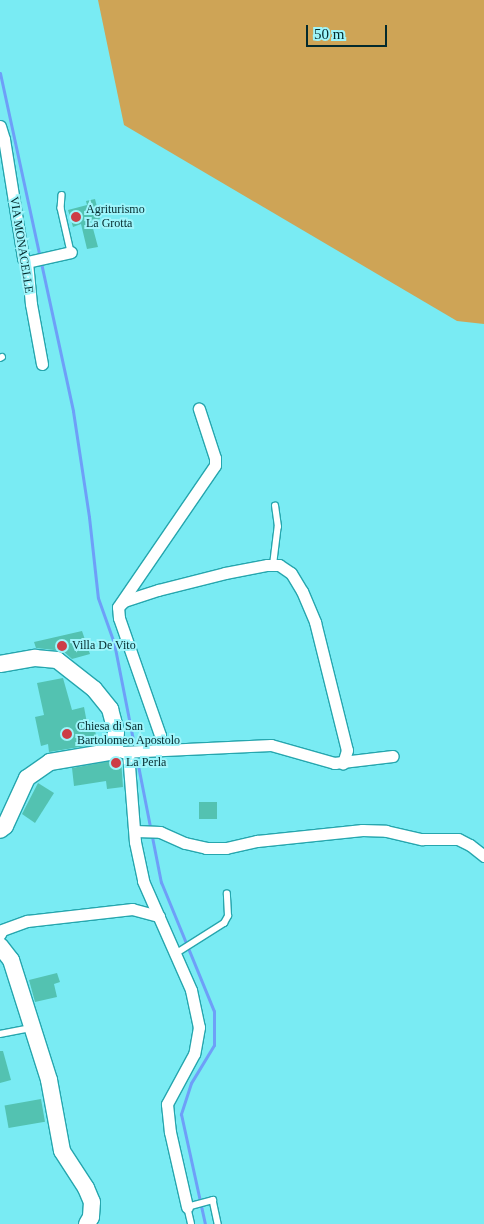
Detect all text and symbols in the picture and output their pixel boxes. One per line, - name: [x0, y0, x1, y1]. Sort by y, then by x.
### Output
- scale bar: [309, 15, 390, 47]
- text: 50 m: [314, 26, 344, 42]
- street label: VIA MONACELLE: [6, 195, 36, 295]
- place label: Agriturismo La Grotta: [86, 203, 145, 231]
- marker: Agriturismo La Grotta: [70, 211, 82, 223]
- place label: Villa De Vito: [72, 639, 136, 653]
- marker: Villa De Vito: [56, 640, 68, 652]
- place label: Chiesa di San Bartolomeo Apostolo: [77, 720, 181, 748]
- marker: Chiesa di San Bartolomeo Apostolo: [61, 728, 73, 740]
- place label: La Perla: [126, 756, 166, 770]
- marker: La Perla: [110, 757, 122, 769]

